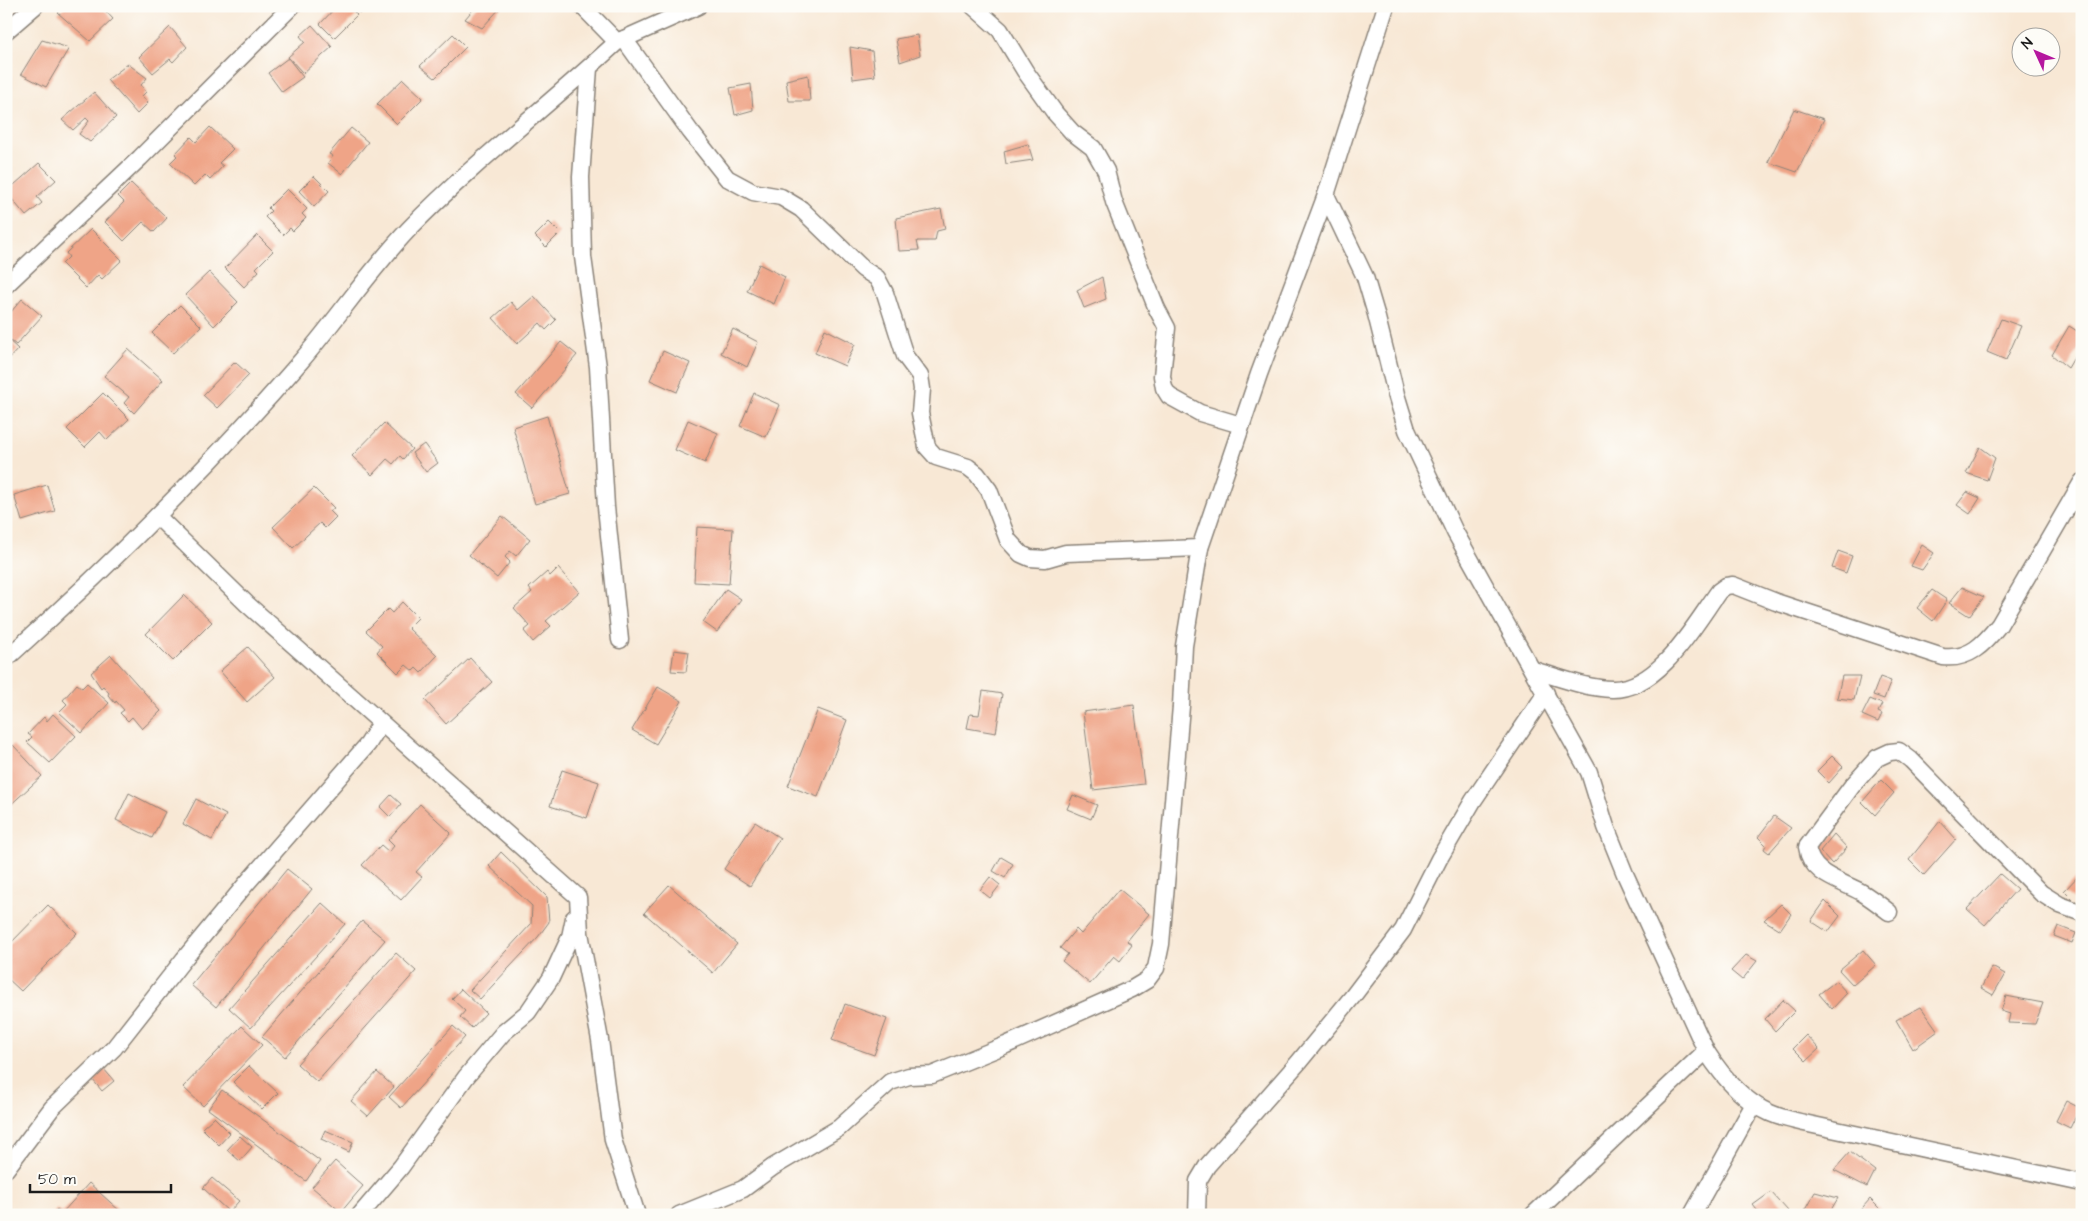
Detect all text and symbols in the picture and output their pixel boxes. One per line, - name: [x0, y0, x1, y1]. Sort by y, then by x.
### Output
- north arrow: [2010, 28, 2060, 78]
- text: N: [2017, 33, 2038, 54]
- scale bar: [30, 1161, 171, 1193]
- text: 50 m: [38, 1169, 76, 1190]

